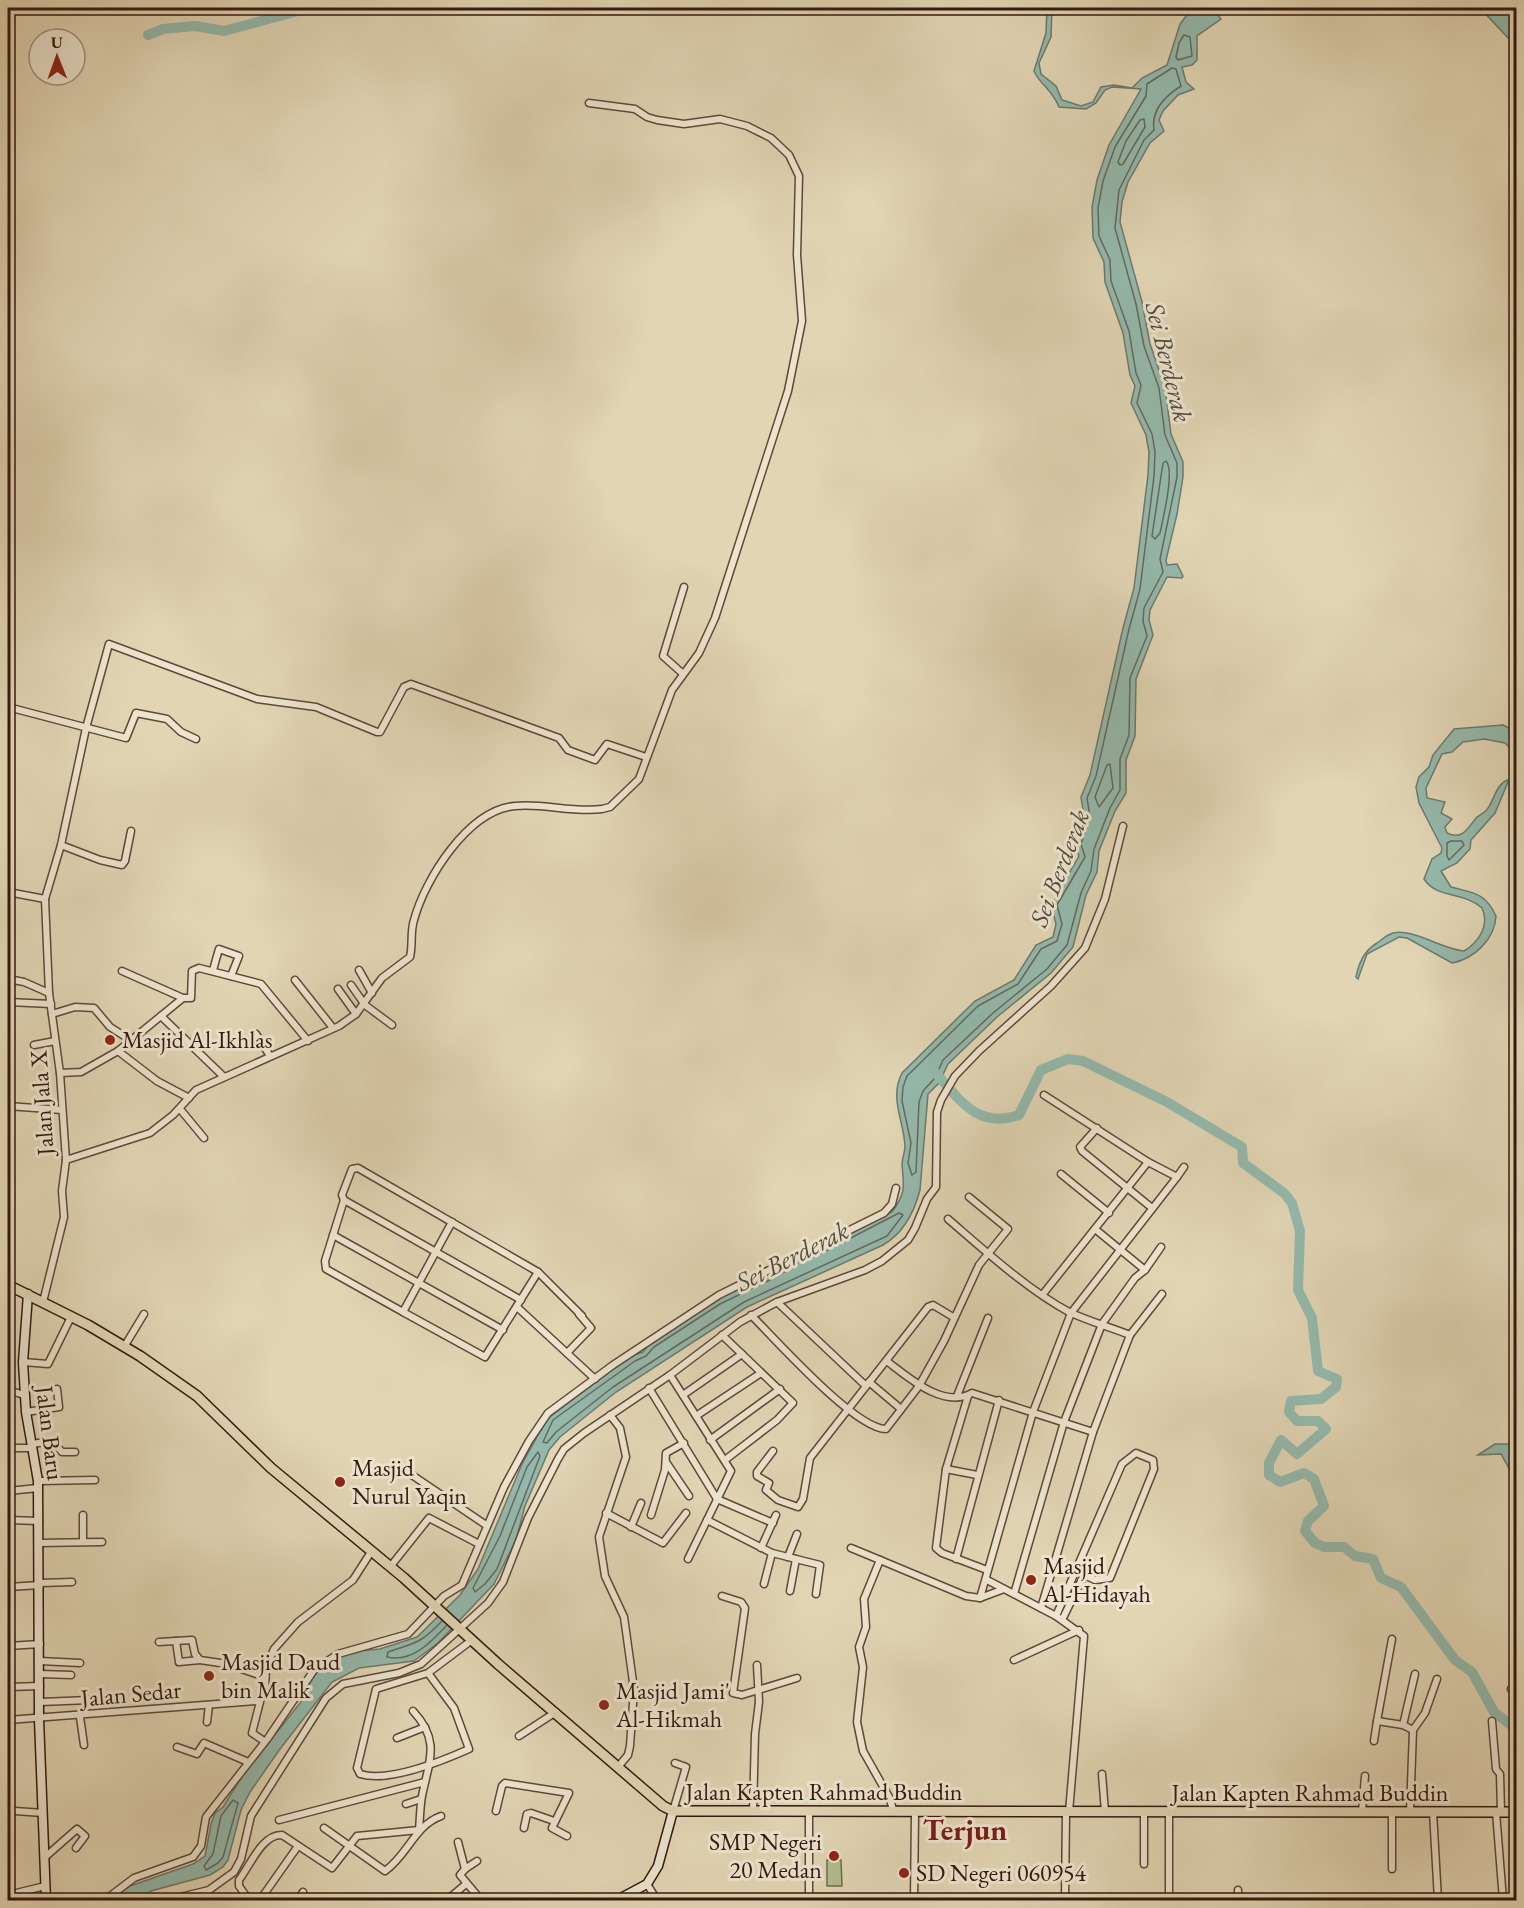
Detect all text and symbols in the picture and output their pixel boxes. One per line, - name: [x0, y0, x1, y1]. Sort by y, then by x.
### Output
- north arrow: [27, 27, 87, 87]
- text: U: [51, 32, 63, 53]
- water label: Sei Berderak: [1137, 297, 1200, 426]
- water label: Sei Berderak: [1021, 805, 1097, 932]
- place label: Masjid Al-Ikhlas: [122, 1024, 273, 1055]
- marker: Masjid Al-Ikhlas: [103, 1033, 117, 1047]
- street label: Jalan Jala X: [22, 1049, 61, 1159]
- water label: Sei Berderak: [729, 1213, 854, 1299]
- street label: Jalan Baru: [29, 1382, 72, 1482]
- place label: Masjid Nurul Yaqin: [352, 1452, 467, 1511]
- marker: Masjid Nurul Yaqin: [333, 1475, 347, 1489]
- place label: Masjid Al-Hidayah: [1042, 1550, 1151, 1609]
- marker: Masjid Al-Hidayah: [1024, 1573, 1038, 1587]
- place label: Masjid Daud bin Malik: [221, 1646, 341, 1705]
- marker: Masjid Daud bin Malik: [202, 1669, 216, 1683]
- street label: Jalan Sedar: [78, 1674, 182, 1713]
- place label: Masjid Jami' Al-Hikmah: [615, 1675, 730, 1734]
- marker: Masjid Jami' Al-Hikmah: [597, 1698, 611, 1712]
- street label: Jalan Kapten Rahmad Buddin: [683, 1776, 963, 1807]
- street label: Jalan Kapten Rahmad Buddin: [1169, 1777, 1449, 1808]
- district label: Terjun: [923, 1810, 1007, 1849]
- place label: SMP Negeri 20 Medan: [709, 1826, 822, 1885]
- marker: SMP Negeri 20 Medan: [827, 1849, 841, 1863]
- place label: SD Negeri 060954: [916, 1857, 1087, 1888]
- marker: SD Negeri 060954: [897, 1866, 911, 1880]

